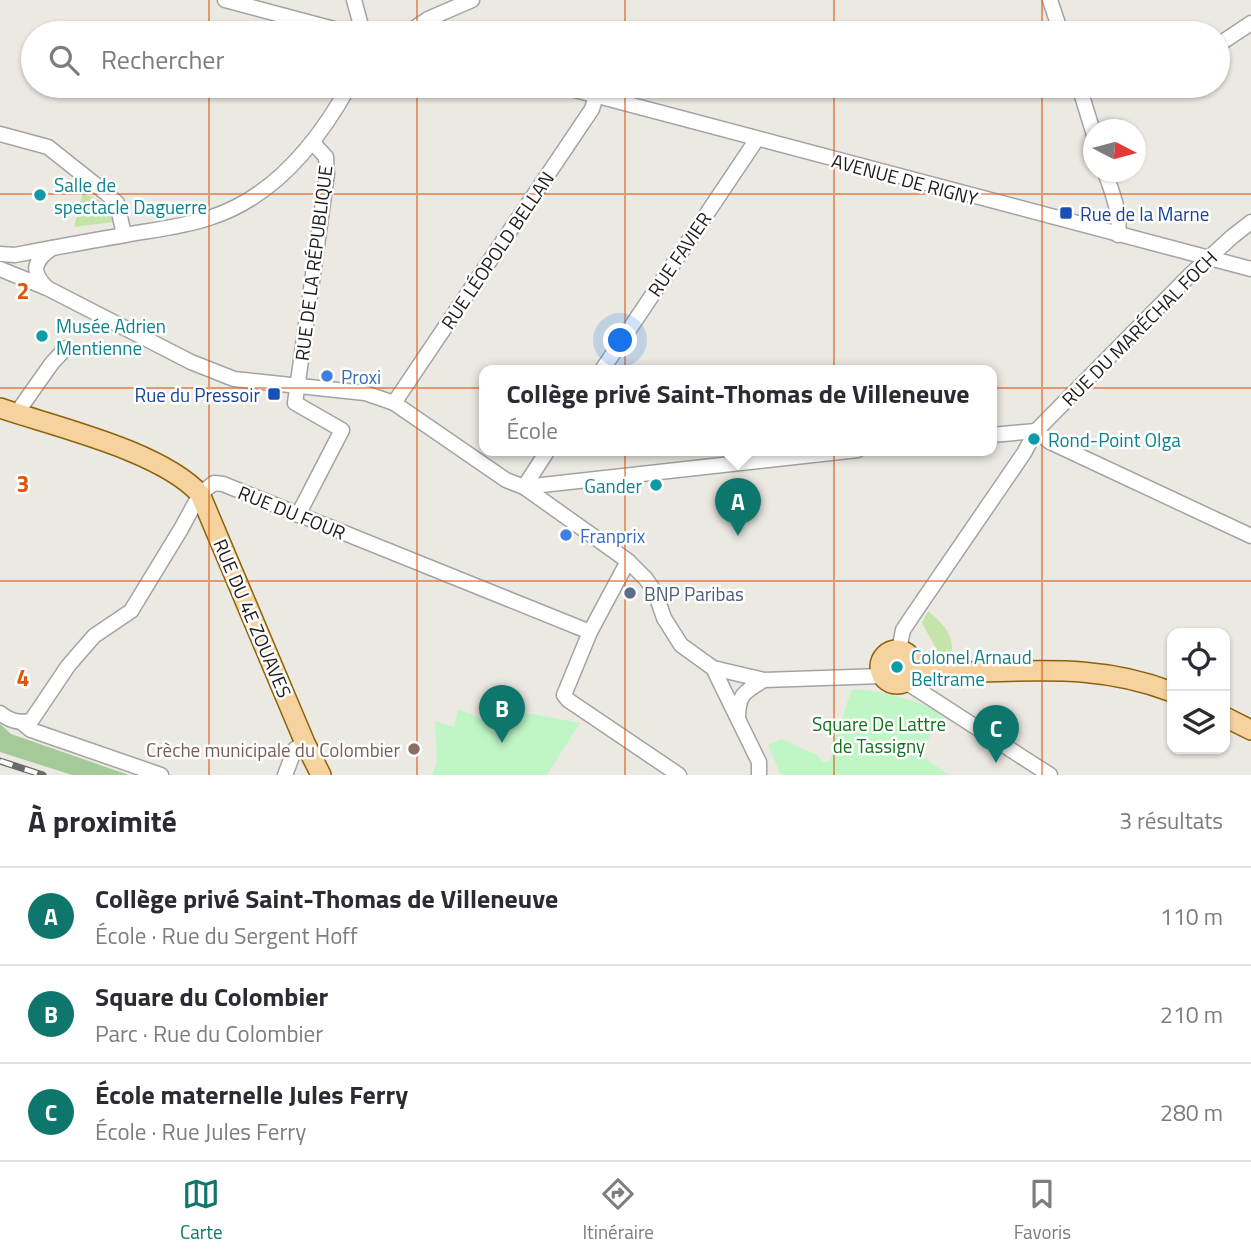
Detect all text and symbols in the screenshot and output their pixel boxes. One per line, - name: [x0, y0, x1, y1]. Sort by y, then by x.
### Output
- search box: [21, 21, 1230, 98]
- text: Rechercher: [101, 40, 225, 79]
- icon: search: [45, 41, 83, 79]
- north arrow: [1083, 119, 1146, 182]
- street label: AVENUE DE RIGNY: [829, 146, 982, 213]
- street label: RUE DE LA RÉPUBLIQUE: [287, 164, 339, 362]
- street label: RUE LÉOPOLD BELLAN: [433, 165, 561, 335]
- place label: Salle de spectacle Daguerre: [54, 170, 207, 221]
- marker: Salle de spectacle Daguerre: [32, 187, 48, 203]
- place label: Rue de la Marne: [1080, 199, 1209, 228]
- marker: Rue de la Marne: [1058, 205, 1074, 221]
- street label: RUE FAVIER: [640, 206, 718, 302]
- street label: RUE DU MARÉCHAL FOCH: [1055, 244, 1223, 412]
- text: 2: [17, 273, 29, 308]
- place label: Musée Adrien Mentienne: [56, 311, 166, 362]
- your location: [603, 323, 637, 357]
- marker: Musée Adrien Mentienne: [34, 328, 50, 344]
- place label: Proxi: [341, 362, 381, 391]
- popup: [479, 365, 997, 456]
- marker: Proxi: [319, 368, 335, 384]
- text: Collège privé Saint-Thomas de Villeneuve: [506, 374, 970, 413]
- place label: Rue du Pressoir: [134, 380, 260, 409]
- marker: Rue du Pressoir: [266, 386, 282, 402]
- text: École: [506, 413, 558, 448]
- place label: Rond-Point Olga: [1048, 425, 1181, 454]
- marker: Rond-Point Olga: [1026, 431, 1042, 447]
- text: 3: [17, 466, 29, 501]
- place label: Gander: [584, 471, 642, 500]
- street label: RUE DU FOUR: [234, 477, 350, 547]
- marker: Gander: [648, 477, 664, 493]
- pin: A: [715, 478, 761, 536]
- place label: Franprix: [580, 521, 646, 550]
- marker: Franprix: [558, 527, 574, 543]
- street label: RUE DU 4E ZOUAVES: [206, 534, 300, 702]
- place label: BNP Paribas: [644, 579, 744, 608]
- marker: BNP Paribas: [622, 585, 638, 601]
- map controls: [1167, 628, 1230, 754]
- button: locate: [1167, 628, 1230, 691]
- place label: Colonel Arnaud Beltrame: [911, 642, 1032, 693]
- marker: Colonel Arnaud Beltrame: [889, 659, 905, 675]
- text: 4: [17, 660, 29, 695]
- pin: B: [479, 685, 525, 743]
- button: layers: [1167, 691, 1230, 754]
- pin: C: [973, 705, 1019, 763]
- park label: Square De Lattre de Tassigny: [812, 709, 946, 760]
- place label: Crèche municipale du Colombier: [146, 735, 400, 764]
- marker: Crèche municipale du Colombier: [406, 741, 422, 757]
- text: À proximité: [28, 798, 177, 844]
- text: 3 résultats: [1119, 803, 1223, 838]
- text: Collège privé Saint-Thomas de Villeneuve: [95, 879, 558, 918]
- text: A: [44, 899, 58, 934]
- text: 110 m: [1160, 899, 1223, 934]
- text: École · Rue du Sergent Hoff: [95, 918, 358, 953]
- text: Square du Colombier: [95, 977, 328, 1016]
- text: B: [44, 997, 58, 1032]
- text: 210 m: [1160, 997, 1223, 1032]
- text: Parc · Rue du Colombier: [95, 1016, 323, 1051]
- text: École maternelle Jules Ferry: [95, 1075, 408, 1114]
- text: C: [45, 1095, 57, 1130]
- text: 280 m: [1160, 1095, 1223, 1130]
- text: École · Rue Jules Ferry: [95, 1114, 306, 1149]
- tab: Carte: [180, 1175, 223, 1246]
- tab: Itinéraire: [582, 1175, 654, 1246]
- tab: Favoris: [1014, 1175, 1071, 1246]

